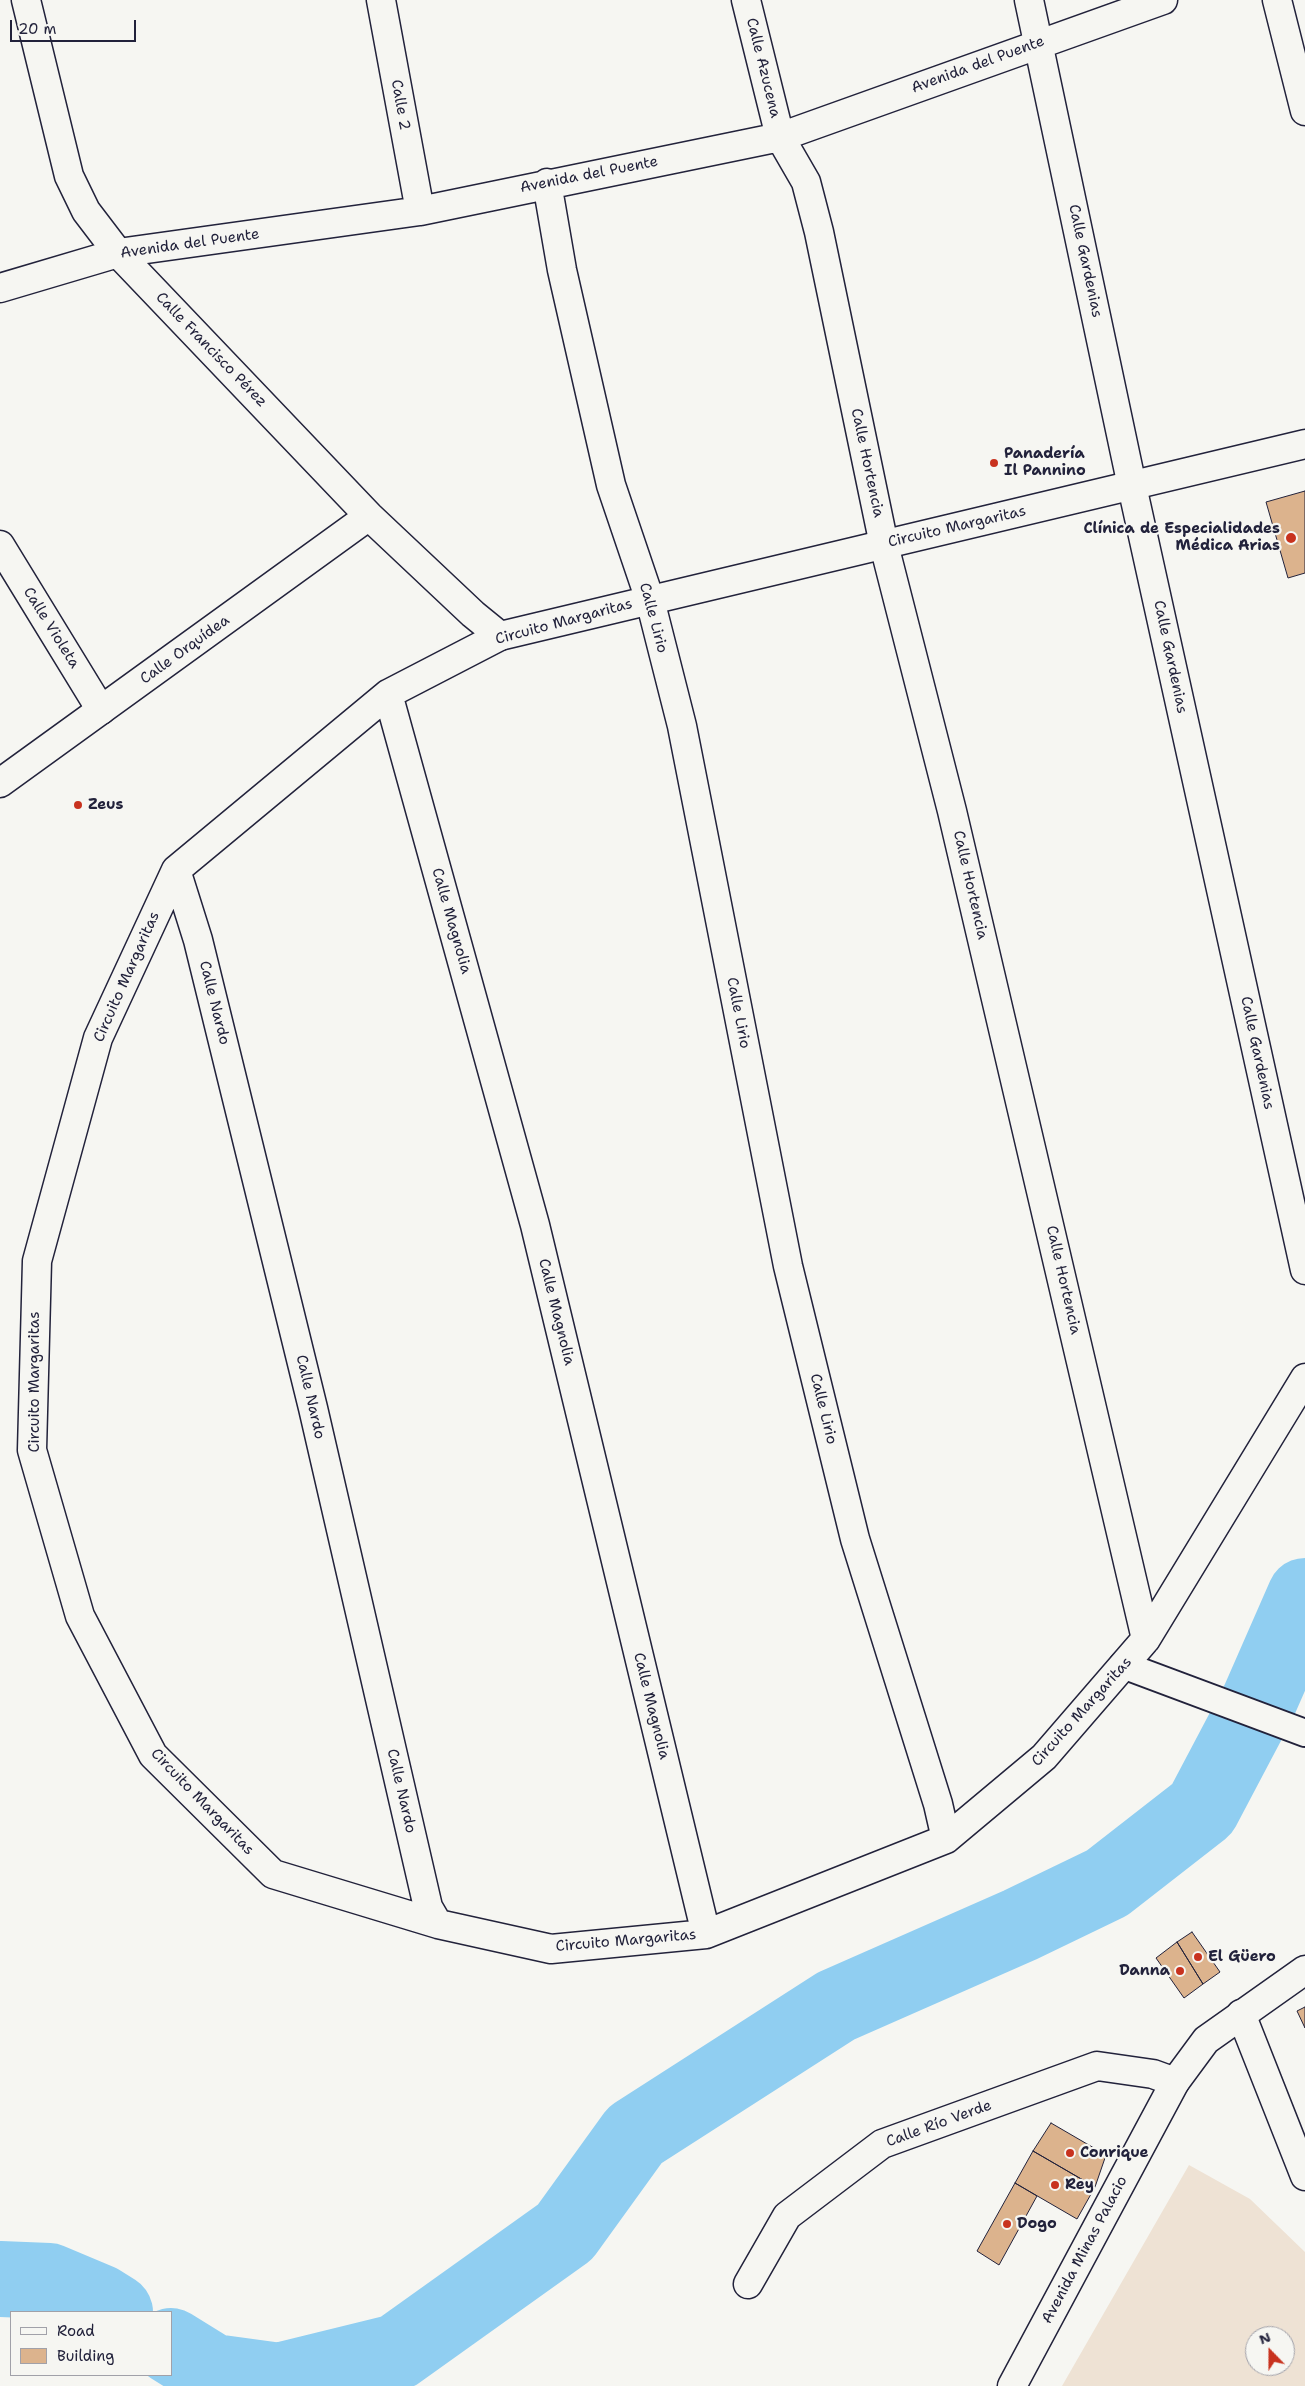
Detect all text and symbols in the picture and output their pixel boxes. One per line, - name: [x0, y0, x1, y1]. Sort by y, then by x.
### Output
- scale bar: [12, 10, 139, 42]
- street label: Calle Azucena: [742, 16, 784, 120]
- text: 20 m: [18, 19, 57, 39]
- street label: Avenida del Puente: [909, 33, 1047, 97]
- street label: Calle 2: [387, 78, 413, 132]
- street label: Avenida del Puente: [518, 153, 660, 197]
- street label: Calle Gardenias: [1064, 203, 1106, 319]
- street label: Avenida del Puente: [119, 225, 261, 263]
- street label: Calle Francisco Pérez: [152, 289, 270, 411]
- street label: Calle Hortencia: [847, 407, 887, 519]
- place label: Panadería Il Pannino: [1004, 445, 1086, 480]
- marker: Panadería Il Pannino: [988, 457, 1000, 469]
- street label: Circuito Margaritas: [886, 502, 1028, 552]
- place label: Clínica de Especialidades Médica Arias: [1083, 520, 1280, 555]
- marker: Clínica de Especialidades Médica Arias: [1284, 531, 1298, 545]
- street label: Calle Lirio: [635, 581, 671, 655]
- street label: Calle Violeta: [19, 584, 83, 672]
- street label: Circuito Margaritas: [494, 595, 634, 649]
- street label: Calle Gardenias: [1149, 599, 1191, 715]
- street label: Calle Orquídea: [137, 612, 233, 688]
- place label: Zeus: [88, 796, 123, 814]
- marker: Zeus: [72, 799, 84, 811]
- street label: Calle Hortencia: [949, 829, 991, 941]
- street label: Calle Magnolia: [427, 866, 475, 976]
- street label: Circuito Margaritas: [90, 909, 164, 1045]
- street label: Calle Nardo: [195, 959, 233, 1047]
- street label: Calle Lirio: [722, 976, 754, 1050]
- street label: Calle Gardenias: [1236, 995, 1278, 1111]
- street label: Calle Hortencia: [1042, 1224, 1084, 1336]
- street label: Calle Magnolia: [534, 1257, 578, 1367]
- street label: Circuito Margaritas: [26, 1311, 44, 1453]
- street label: Calle Nardo: [292, 1353, 328, 1441]
- street label: Calle Lirio: [806, 1372, 840, 1446]
- street label: Calle Magnolia: [629, 1651, 673, 1761]
- street label: Circuito Margaritas: [1028, 1654, 1136, 1770]
- street label: Circuito Margaritas: [147, 1745, 257, 1859]
- street label: Calle Nardo: [383, 1747, 419, 1835]
- street label: Circuito Margaritas: [555, 1926, 697, 1956]
- place label: El Güero: [1208, 1948, 1276, 1966]
- marker: El Güero: [1192, 1951, 1204, 1963]
- place label: Danna: [1119, 1962, 1170, 1980]
- marker: Danna: [1174, 1965, 1186, 1977]
- street label: Calle Río Verde: [884, 2097, 994, 2151]
- place label: Conrique: [1080, 2144, 1149, 2162]
- marker: Conrique: [1064, 2147, 1076, 2159]
- street label: Avenida Minas Palacio: [1038, 2173, 1132, 2327]
- place label: Rey: [1065, 2176, 1094, 2194]
- marker: Rey: [1049, 2179, 1061, 2191]
- place label: Dogo: [1017, 2215, 1057, 2233]
- marker: Dogo: [1001, 2218, 1013, 2230]
- legend: [10, 2311, 172, 2376]
- text: Road: [57, 2321, 95, 2341]
- north arrow: [1245, 2326, 1295, 2376]
- text: N: [1256, 2328, 1273, 2348]
- text: Building: [57, 2346, 114, 2366]

